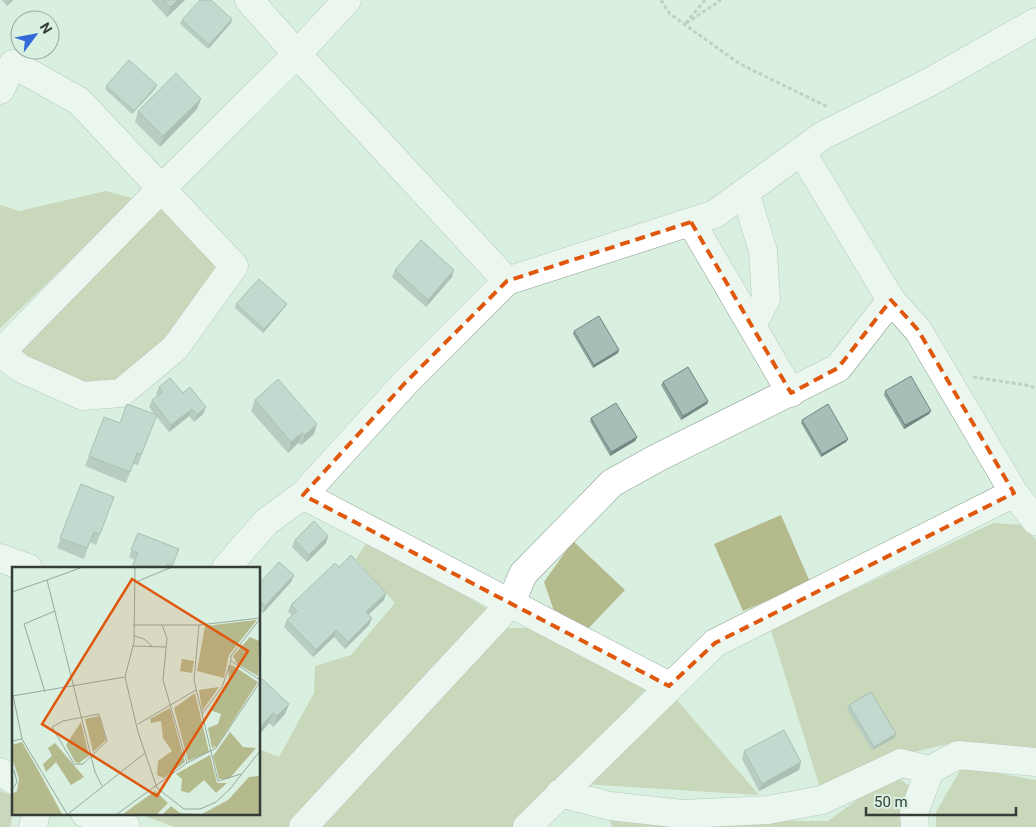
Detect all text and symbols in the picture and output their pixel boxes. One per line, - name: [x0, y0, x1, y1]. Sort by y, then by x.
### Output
- north arrow: [10, 10, 60, 60]
- text: N: [37, 20, 55, 37]
- inset map: [12, 567, 260, 814]
- scale bar: [866, 784, 1016, 816]
- text: 50 m: [874, 793, 908, 811]

